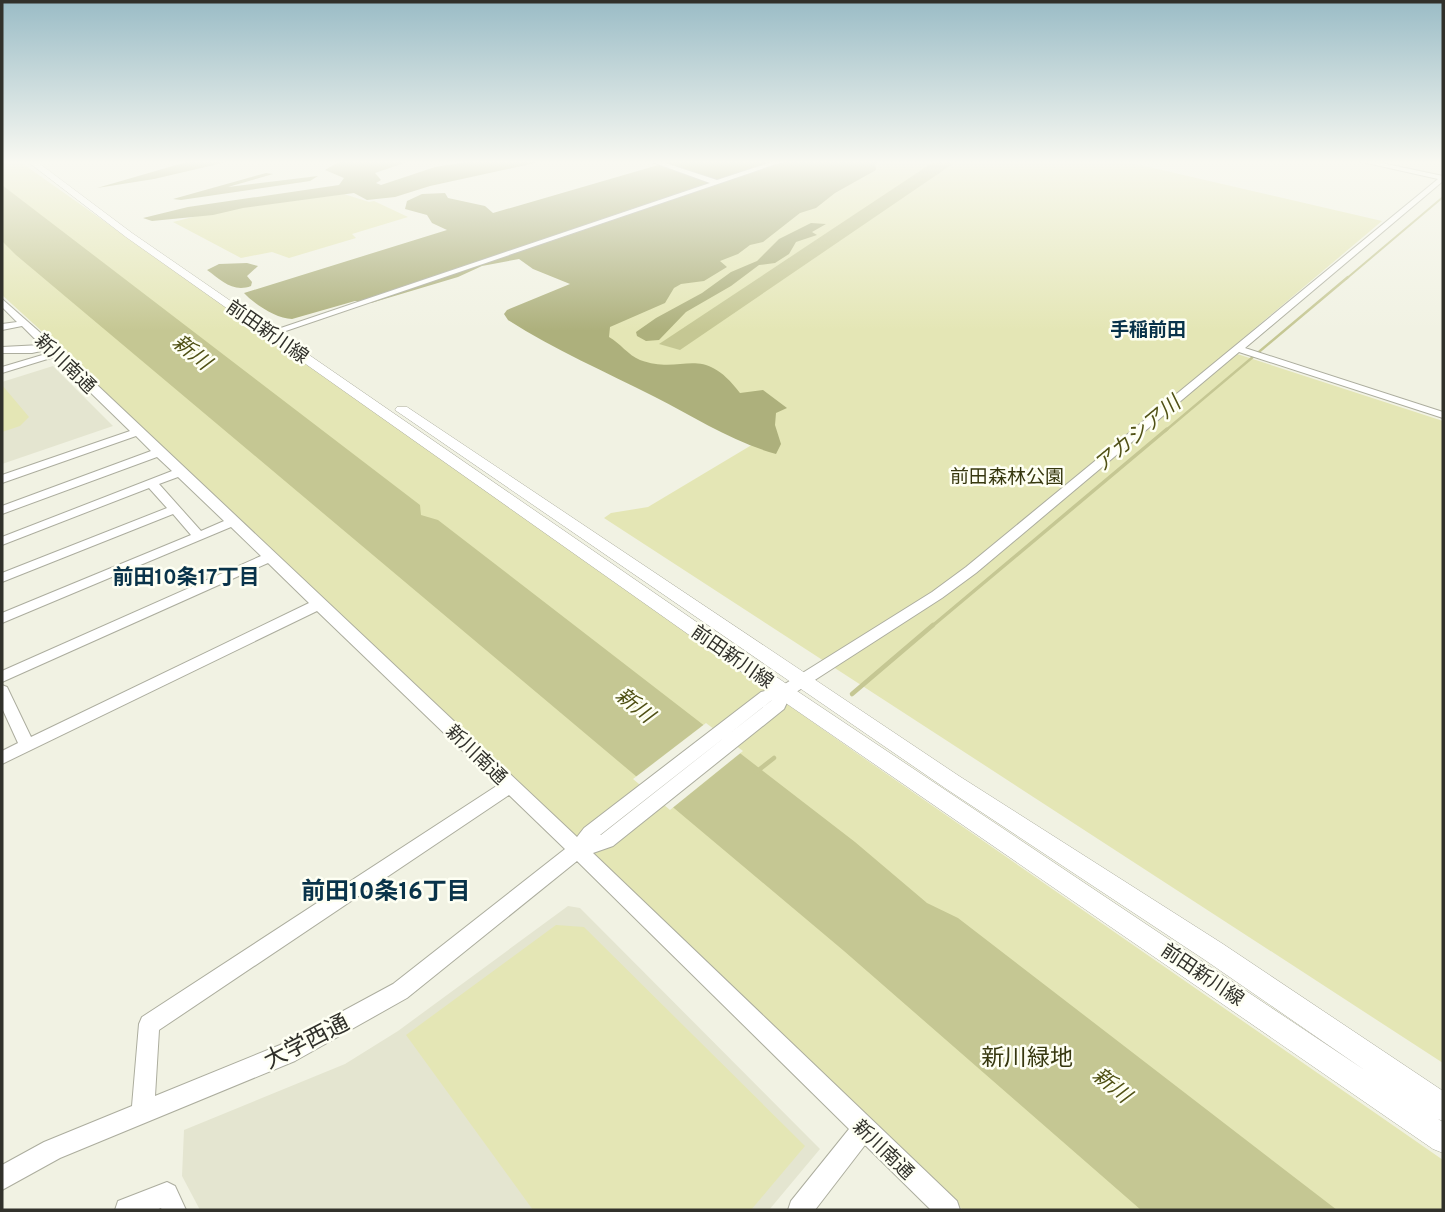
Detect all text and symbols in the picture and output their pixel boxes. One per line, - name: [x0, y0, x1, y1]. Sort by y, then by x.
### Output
- street label: 前田新川線: [221, 296, 313, 370]
- district label: 手稲前田: [1110, 319, 1186, 343]
- street label: 新川南通: [29, 329, 100, 399]
- water label: 新川: [166, 329, 217, 378]
- water label: アカシア川: [1089, 390, 1188, 479]
- park label: 前田森林公園: [950, 466, 1064, 490]
- district label: 前田10条17丁目: [113, 565, 259, 592]
- street label: 前田新川線: [686, 621, 778, 695]
- water label: 新川: [609, 682, 660, 731]
- street label: 新川南通: [440, 720, 511, 790]
- district label: 前田10条16丁目: [301, 878, 471, 908]
- street label: 前田新川線: [1156, 939, 1248, 1012]
- street label: 大学西通: [260, 1009, 355, 1077]
- park label: 新川緑地: [981, 1045, 1073, 1074]
- water label: 新川: [1086, 1062, 1137, 1111]
- street label: 新川南通: [847, 1115, 918, 1185]

